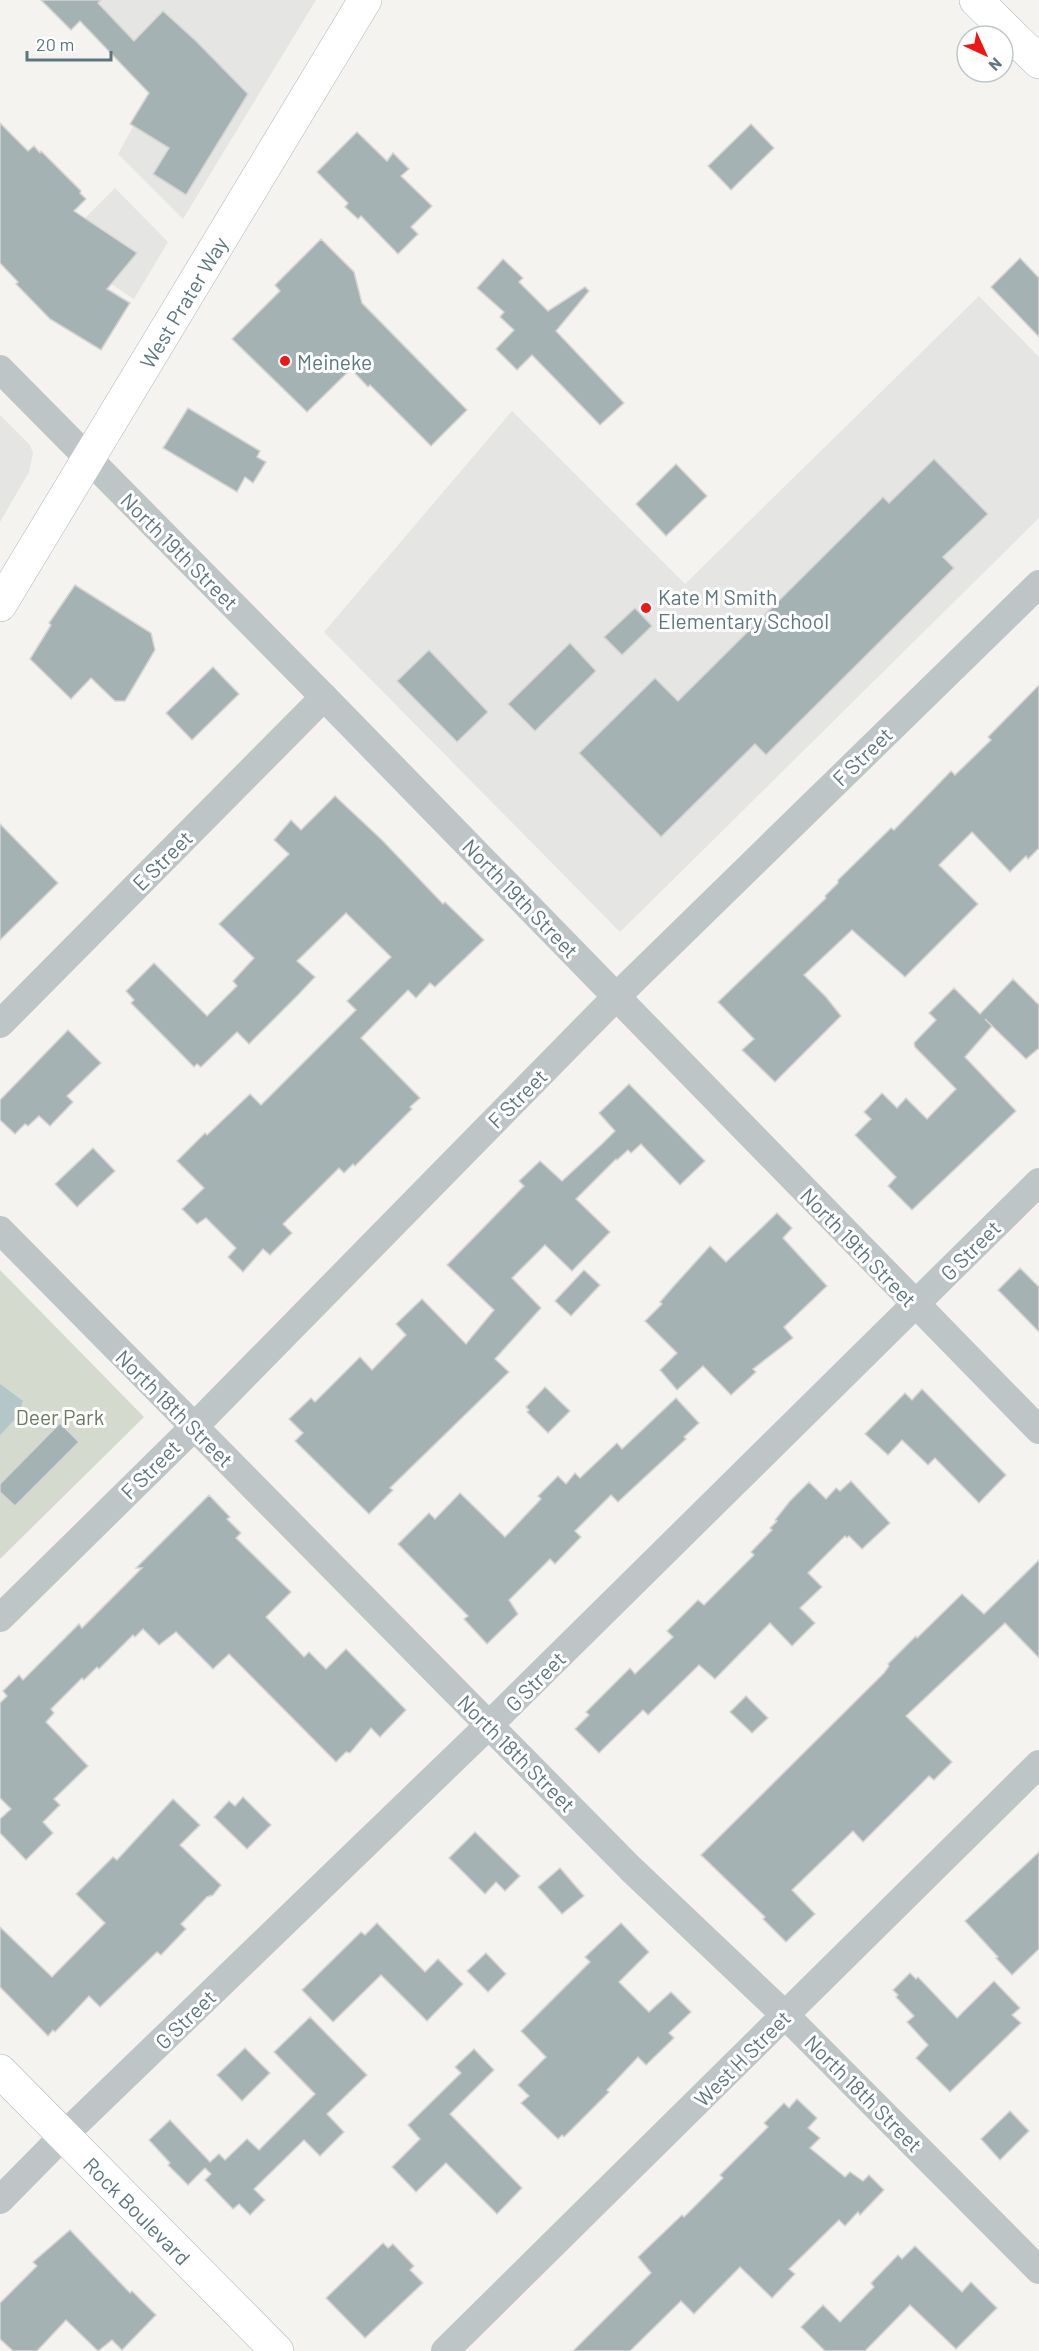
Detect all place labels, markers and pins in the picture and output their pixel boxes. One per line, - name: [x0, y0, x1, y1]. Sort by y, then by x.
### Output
- place label: Meineke: [297, 349, 372, 374]
- marker: Meineke: [278, 354, 292, 368]
- place label: Kate M Smith Elementary School: [658, 584, 829, 633]
- marker: Kate M Smith Elementary School: [639, 601, 653, 615]

